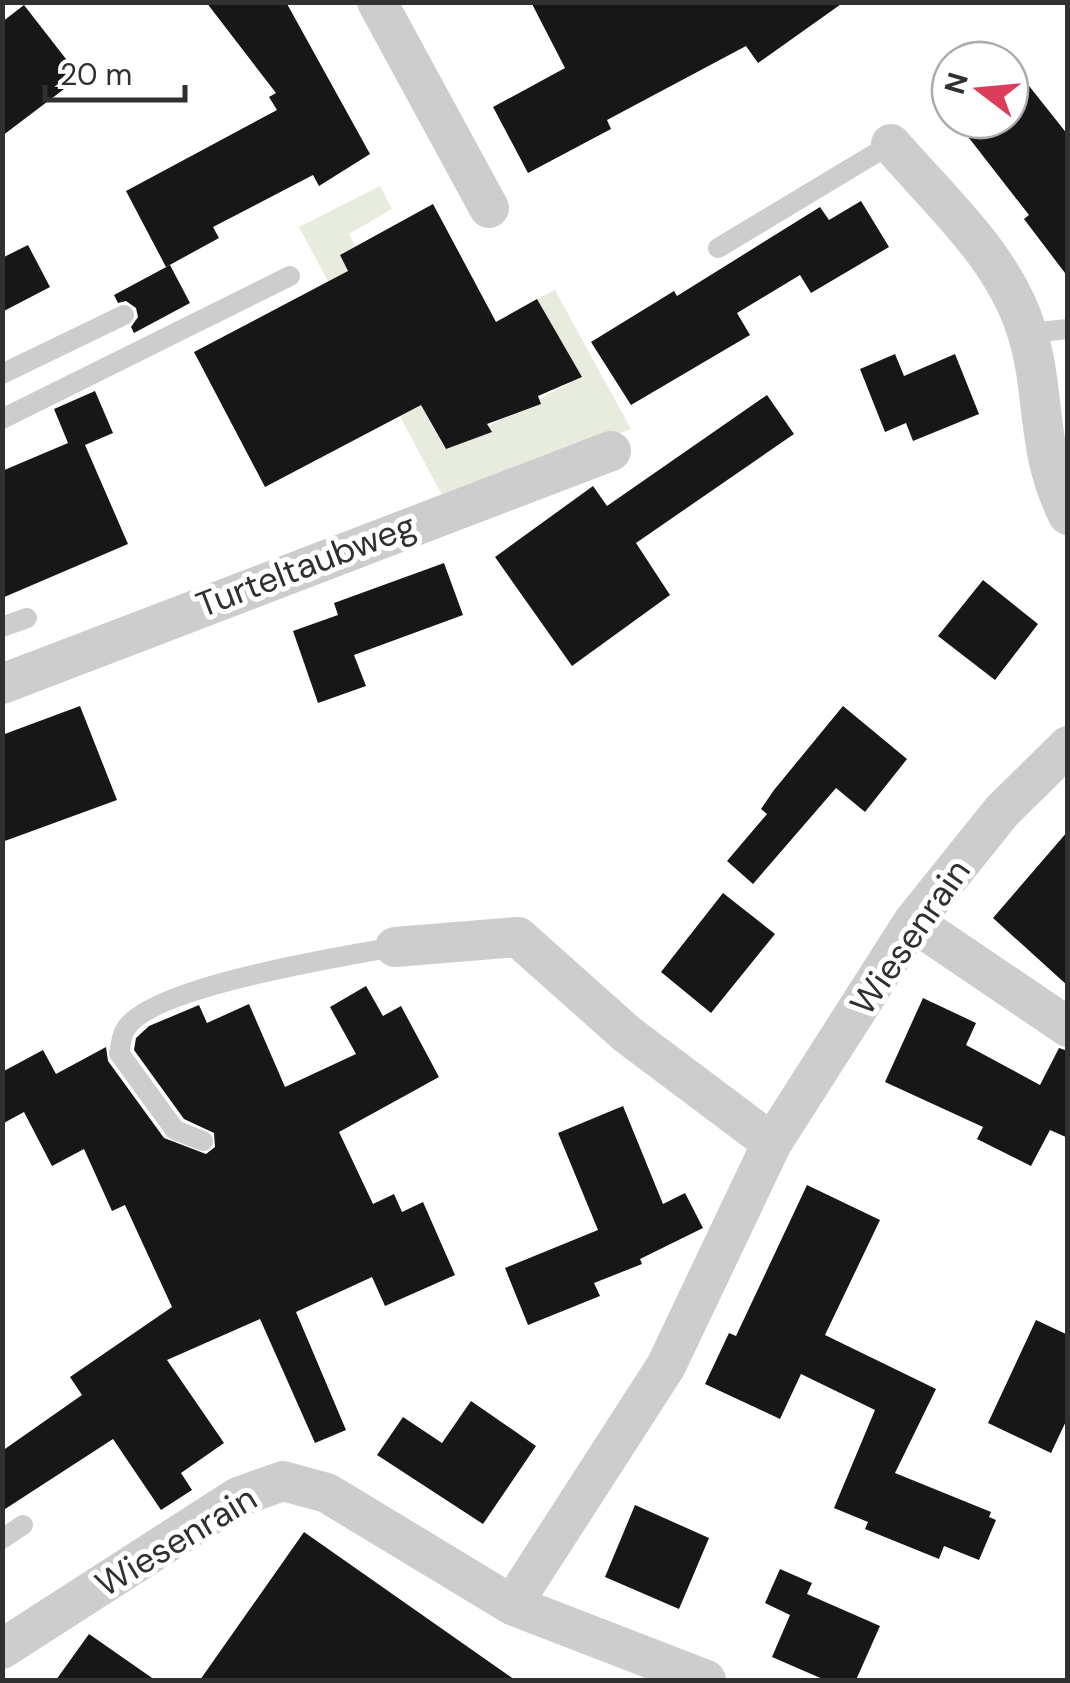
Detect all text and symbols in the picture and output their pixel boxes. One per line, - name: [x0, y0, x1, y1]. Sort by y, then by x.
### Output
- scale bar: [45, 40, 185, 102]
- north arrow: [930, 40, 1030, 140]
- text: 20 m: [60, 55, 132, 94]
- text: N: [936, 68, 977, 98]
- street label: Turteltaubweg: [190, 502, 422, 628]
- street label: Wiesenrain: [839, 850, 981, 1024]
- street label: Wiesenrain: [87, 1475, 265, 1607]

